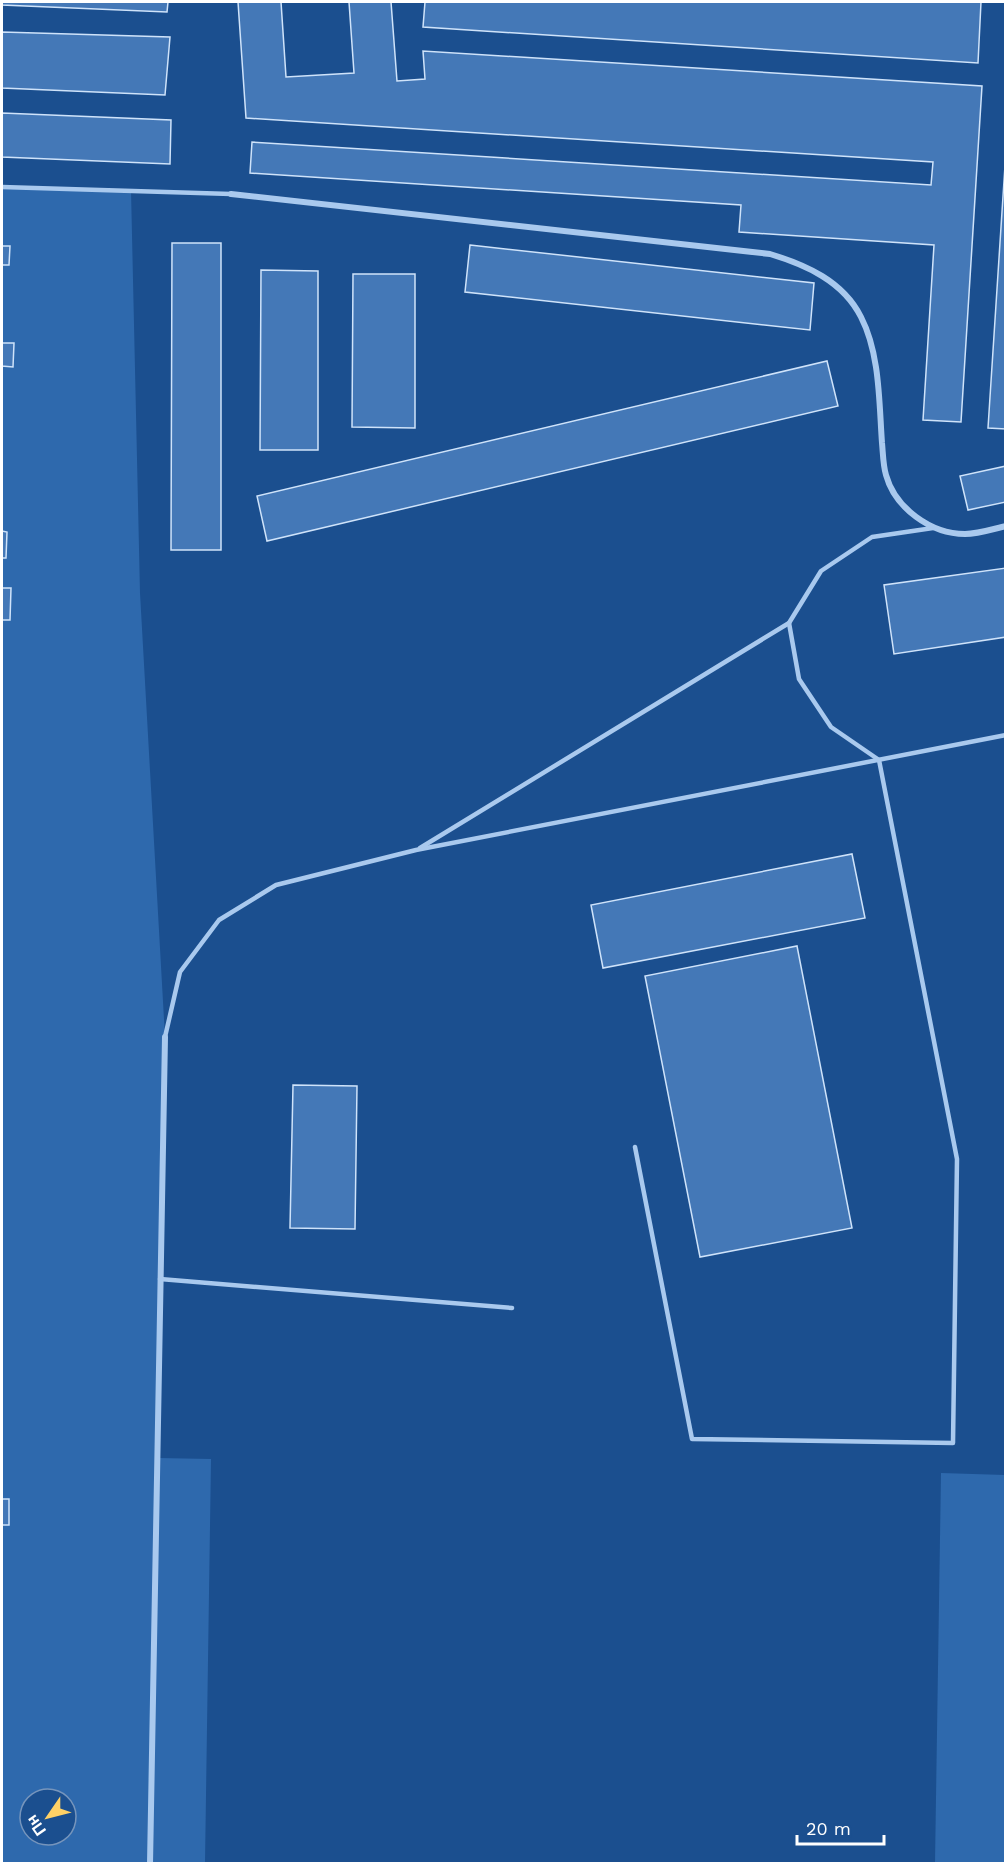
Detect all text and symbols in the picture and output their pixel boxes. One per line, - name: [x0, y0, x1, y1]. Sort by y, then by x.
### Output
- north arrow: [18, 1787, 78, 1847]
- scale bar: [797, 1808, 884, 1846]
- text: Пн: [22, 1811, 50, 1839]
- text: 20 m: [806, 1818, 851, 1839]

